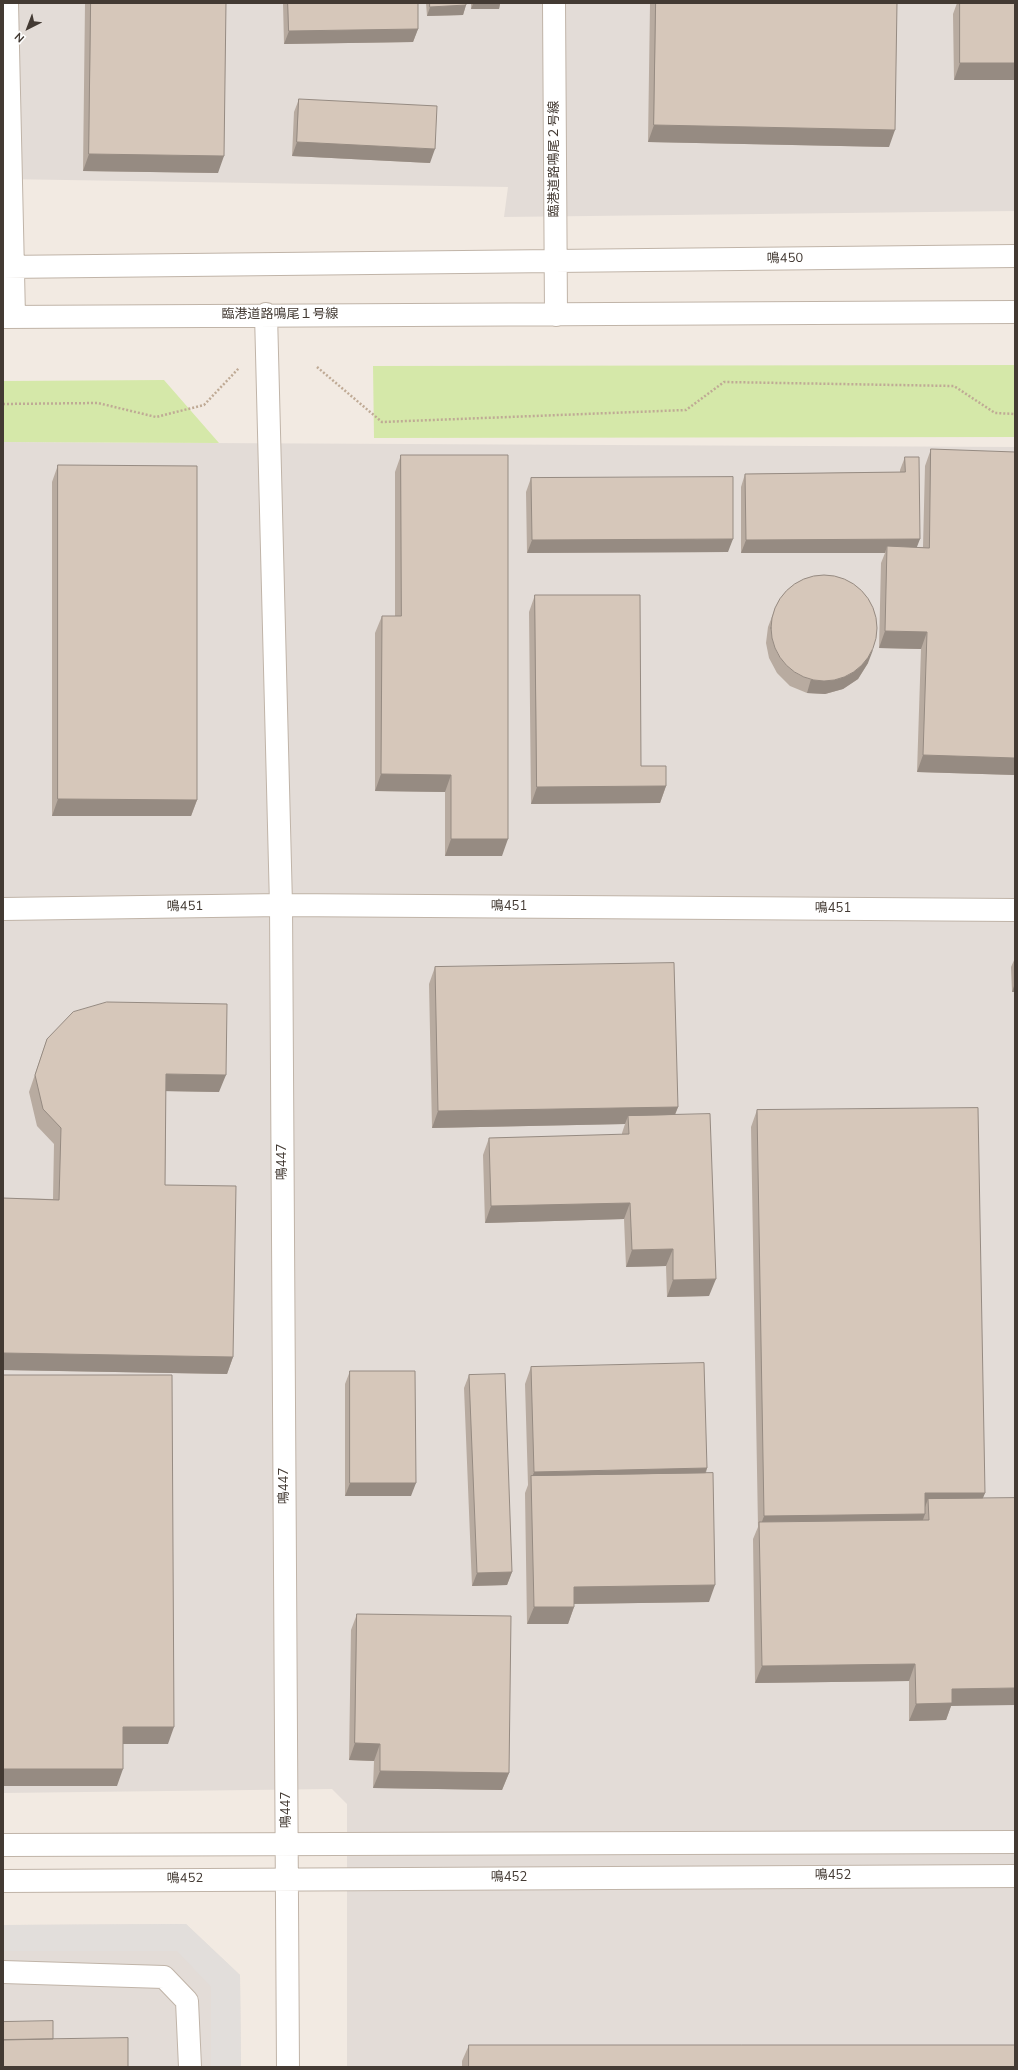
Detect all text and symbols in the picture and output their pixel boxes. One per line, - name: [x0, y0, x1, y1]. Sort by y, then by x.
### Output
- north arrow: [8, 8, 48, 48]
- text: N: [12, 29, 28, 46]
- street label: 臨港道路鳴尾２号線: [547, 101, 563, 217]
- street label: 鳴450: [767, 251, 803, 267]
- street label: 臨港道路鳴尾１号線: [222, 307, 338, 323]
- street label: 鳴451: [167, 899, 203, 915]
- street label: 鳴451: [491, 899, 527, 915]
- street label: 鳴451: [815, 901, 851, 917]
- street label: 鳴447: [275, 1144, 291, 1180]
- street label: 鳴447: [277, 1468, 293, 1504]
- street label: 鳴447: [279, 1792, 295, 1828]
- street label: 鳴452: [815, 1868, 851, 1884]
- street label: 鳴452: [491, 1870, 527, 1886]
- street label: 鳴452: [167, 1871, 203, 1887]

